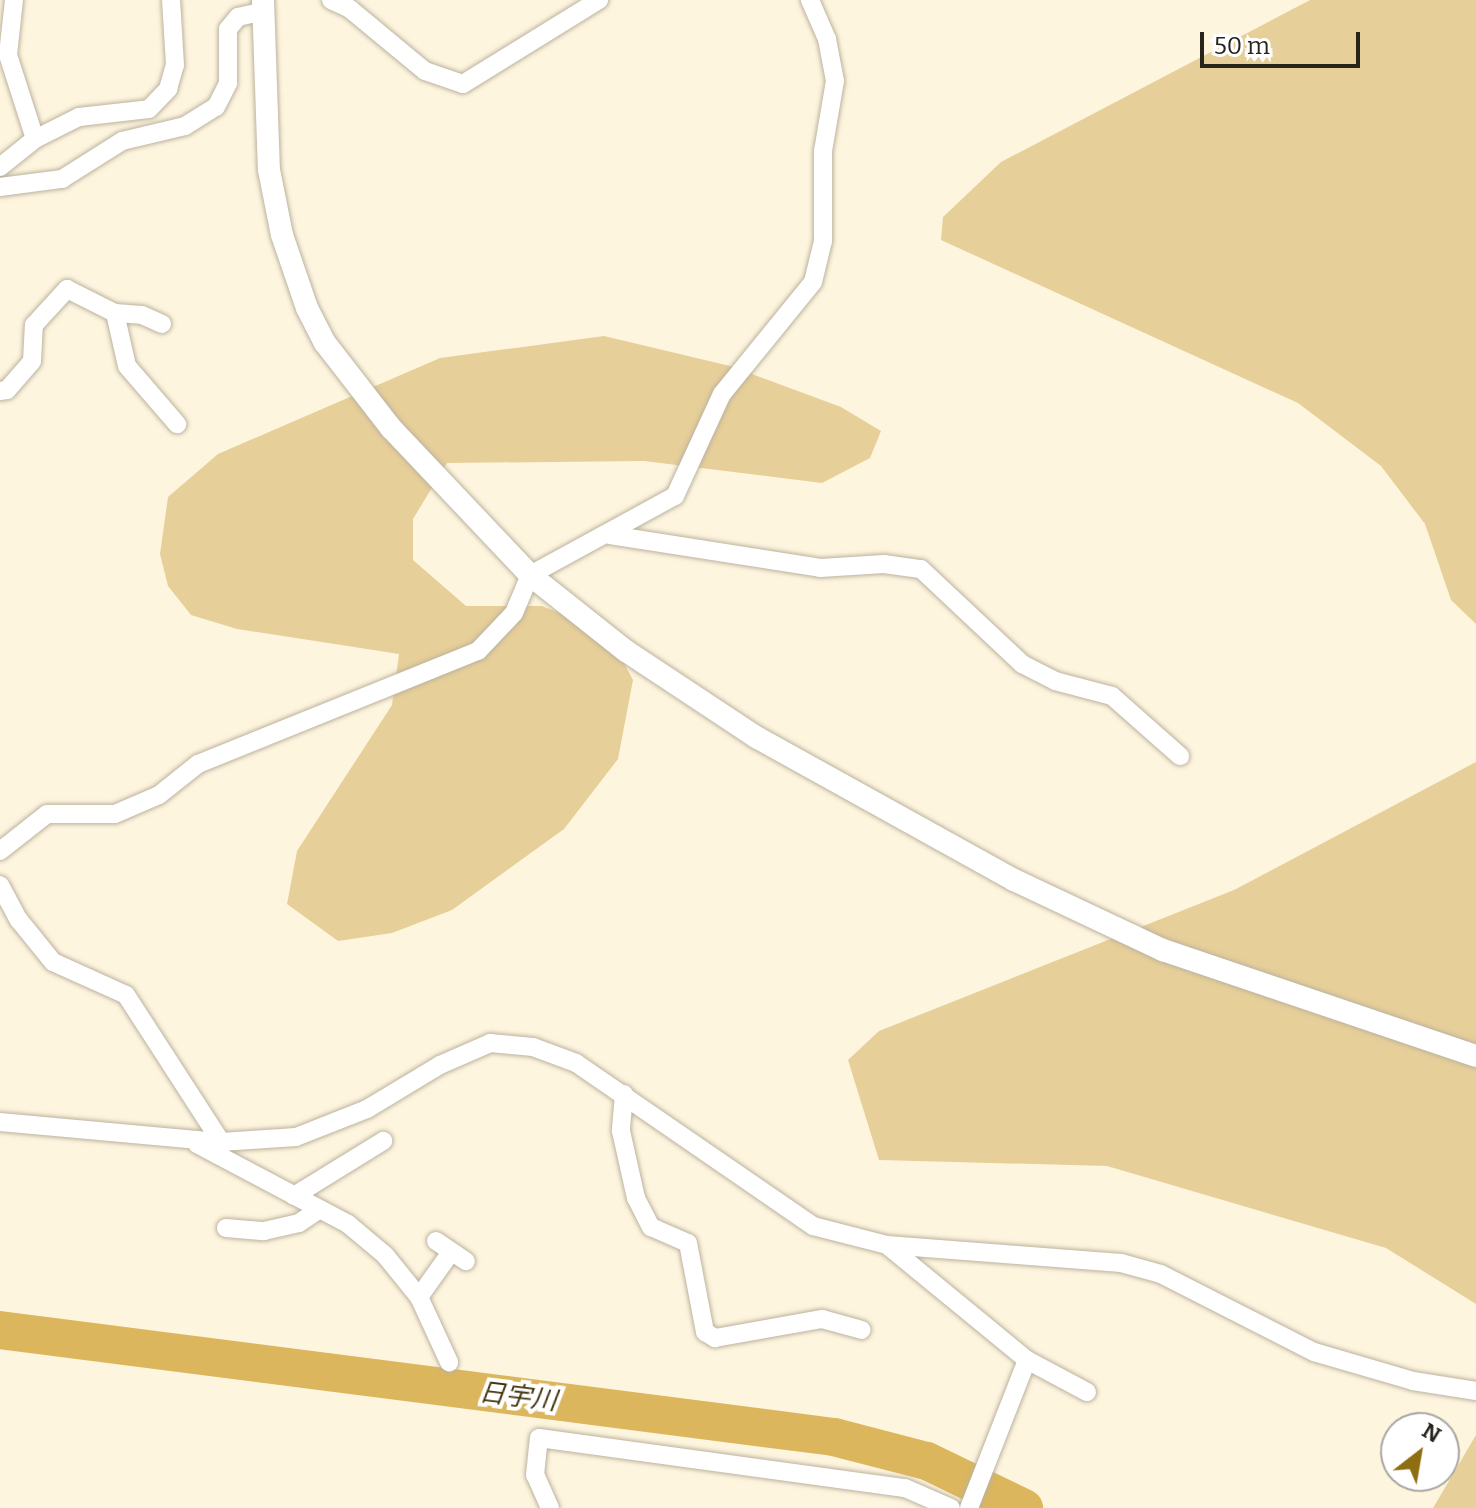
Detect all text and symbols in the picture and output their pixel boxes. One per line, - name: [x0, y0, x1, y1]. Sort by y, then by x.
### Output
- scale bar: [1204, 16, 1364, 66]
- text: 50 m: [1214, 32, 1270, 60]
- water label: 日宇川: [477, 1377, 559, 1417]
- north arrow: [1380, 1412, 1460, 1492]
- text: N: [1417, 1417, 1446, 1449]

